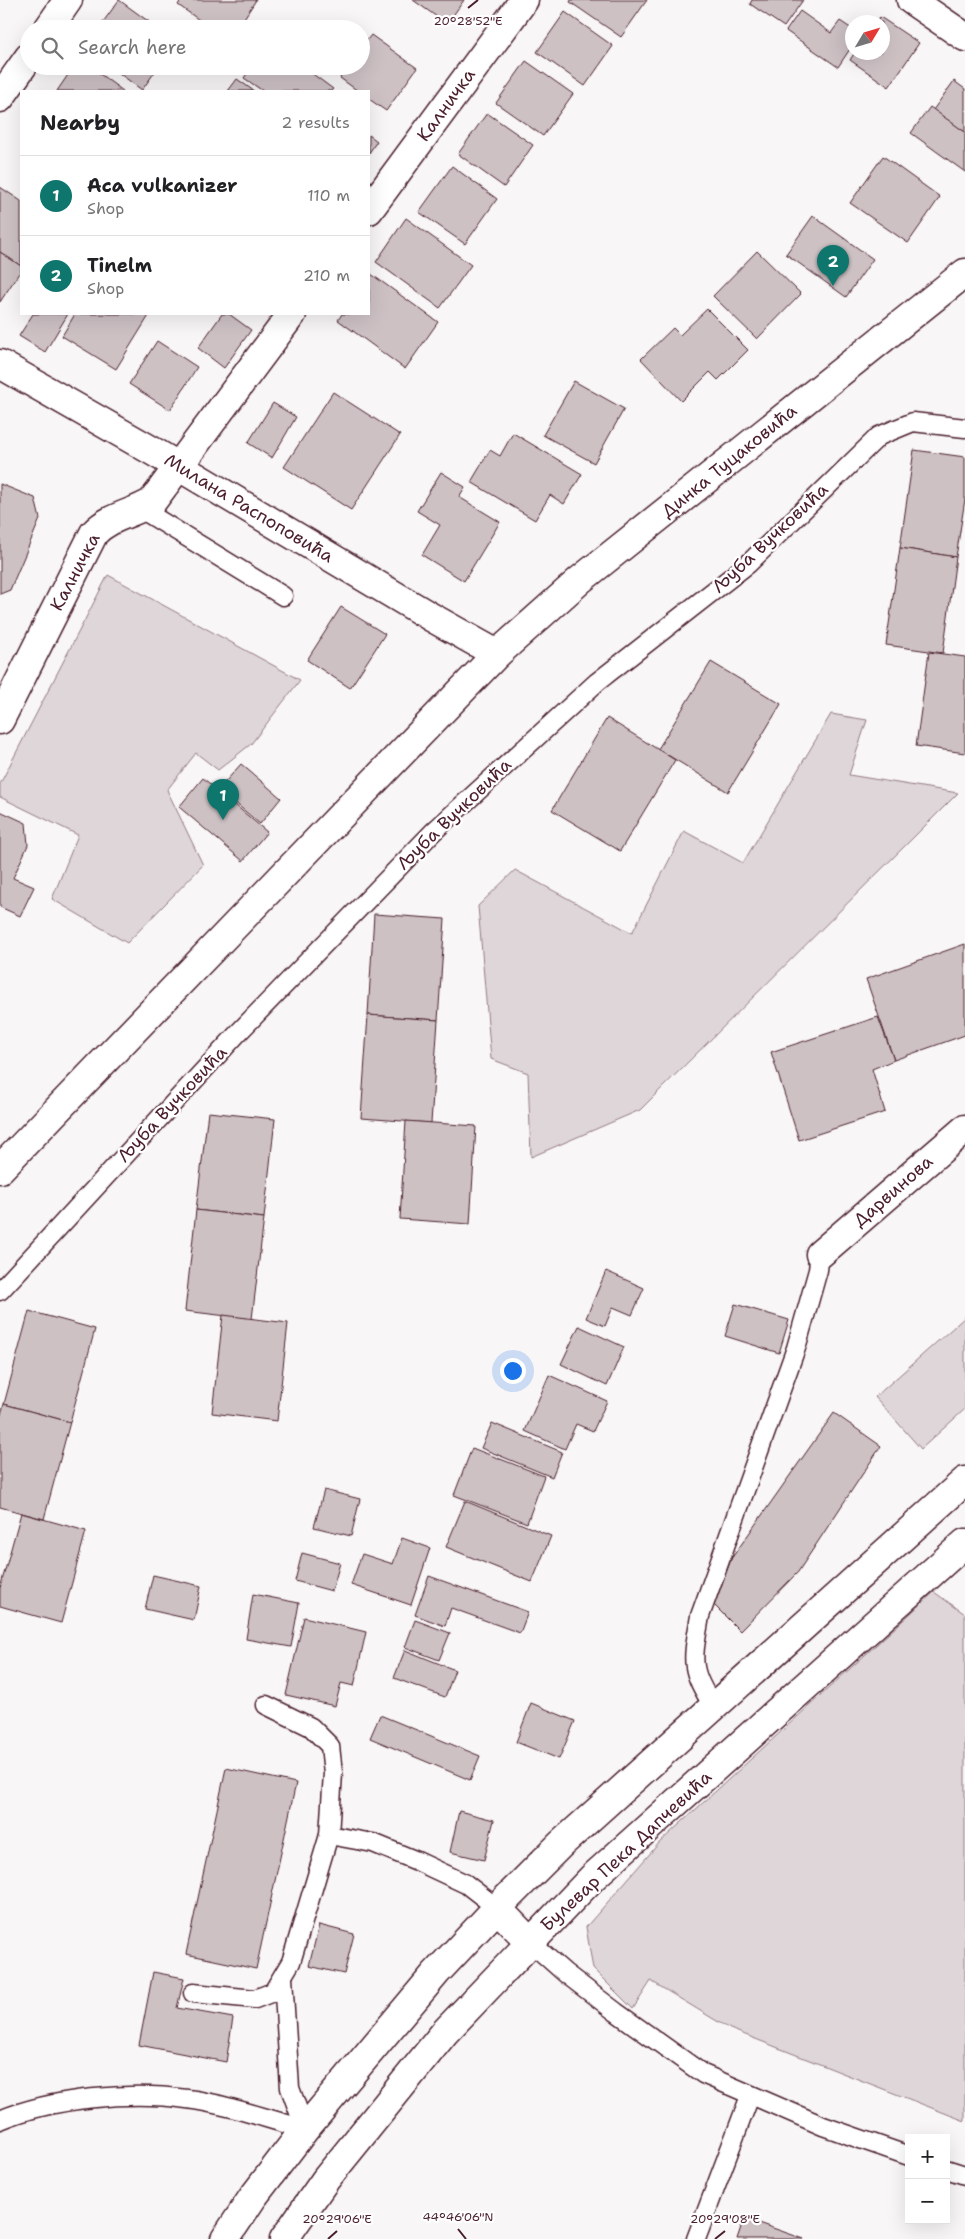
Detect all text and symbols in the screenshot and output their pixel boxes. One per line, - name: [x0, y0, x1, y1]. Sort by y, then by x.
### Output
- text: 20°28'52"E: [433, 13, 503, 29]
- north arrow: [845, 15, 890, 60]
- search box: [20, 20, 370, 75]
- icon: search: [38, 34, 66, 62]
- text: Search here: [78, 35, 187, 60]
- street label: Калничка: [411, 64, 481, 146]
- text: Nearby: [40, 109, 120, 137]
- text: 2 results: [281, 112, 350, 133]
- text: Aca vulkanizer: [87, 173, 237, 198]
- text: 1: [52, 185, 60, 206]
- text: 110 m: [307, 185, 350, 206]
- text: Shop: [87, 198, 124, 219]
- pin: 2: [817, 245, 849, 286]
- text: Tinelm: [87, 253, 152, 278]
- text: 2: [50, 265, 62, 286]
- text: 210 m: [303, 265, 350, 286]
- text: Shop: [87, 278, 124, 299]
- street label: Динка Туцаковића: [656, 399, 802, 523]
- street label: Милана Распоповића: [160, 448, 338, 568]
- street label: Љуба Вучковића: [707, 478, 833, 598]
- street label: Калничка: [45, 529, 105, 615]
- street label: Љуба Вучковића: [391, 753, 517, 875]
- pin: 1: [207, 779, 239, 820]
- street label: Љуба Вучковића: [112, 1041, 232, 1167]
- street label: Дарвинова: [848, 1150, 938, 1232]
- your location: [500, 1358, 526, 1384]
- street label: Булевар Пека Дапчевића: [535, 1765, 717, 1937]
- map controls: [905, 2134, 950, 2224]
- button: +: [905, 2134, 950, 2179]
- button: −: [905, 2179, 950, 2224]
- text: 44°46'06"N: [423, 2209, 493, 2225]
- text: 20°29'06"E: [302, 2211, 372, 2227]
- text: 20°29'08"E: [690, 2211, 760, 2227]

